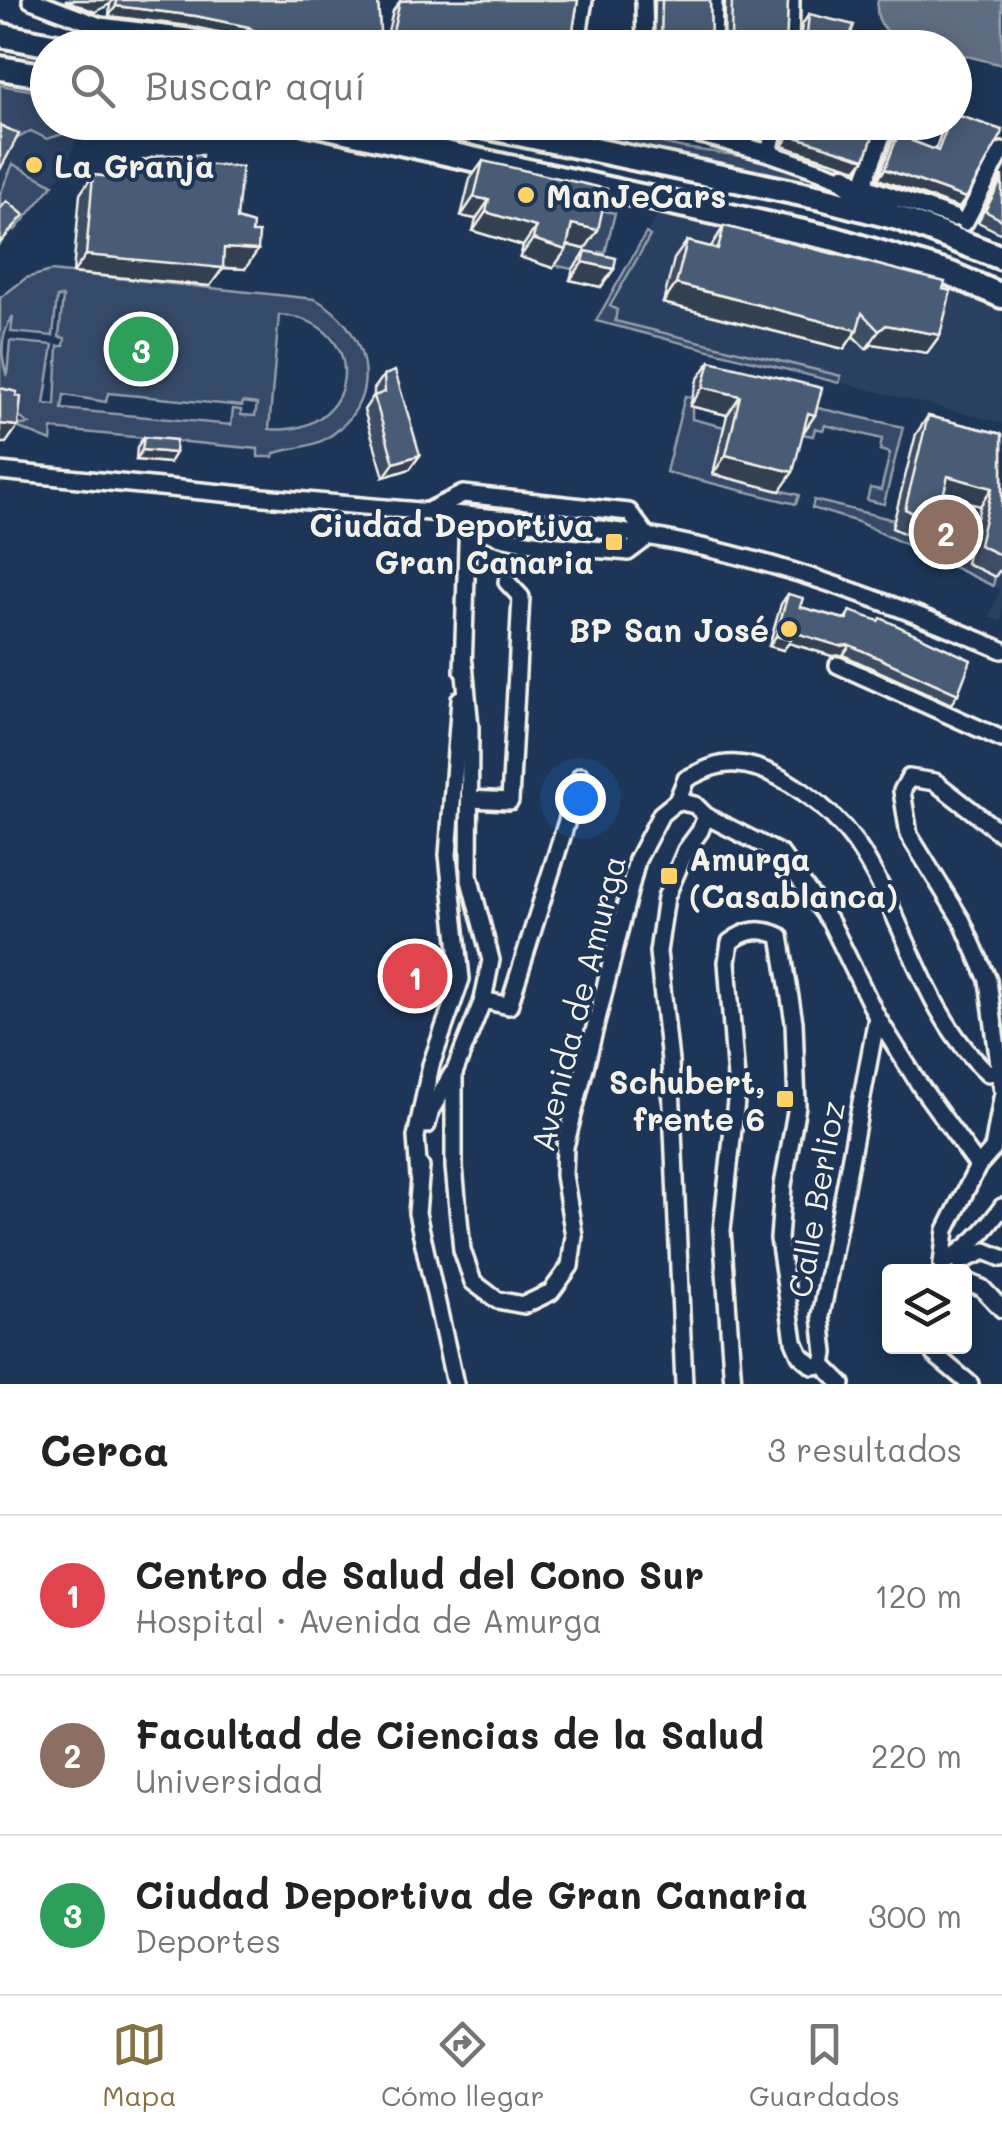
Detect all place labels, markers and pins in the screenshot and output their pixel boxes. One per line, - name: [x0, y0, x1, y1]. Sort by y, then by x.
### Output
- place label: La Granja: [54, 144, 215, 186]
- marker: La Granja: [23, 154, 45, 176]
- place label: ManJeCars: [546, 174, 726, 216]
- marker: ManJeCars: [515, 184, 537, 206]
- pin: 3: [108, 312, 174, 386]
- pin: 2: [914, 494, 978, 570]
- place label: Ciudad Deportiva Gran Canaria: [309, 503, 594, 582]
- marker: Ciudad Deportiva Gran Canaria: [603, 531, 625, 553]
- place label: BP San José: [569, 608, 769, 650]
- marker: BP San José: [778, 618, 800, 640]
- place label: Amurga (Casablanca): [689, 837, 898, 916]
- marker: Amurga (Casablanca): [658, 865, 680, 887]
- pin: 1: [382, 938, 448, 1014]
- place label: Schubert, frente 6: [609, 1060, 765, 1139]
- marker: Schubert, frente 6: [774, 1088, 796, 1110]

